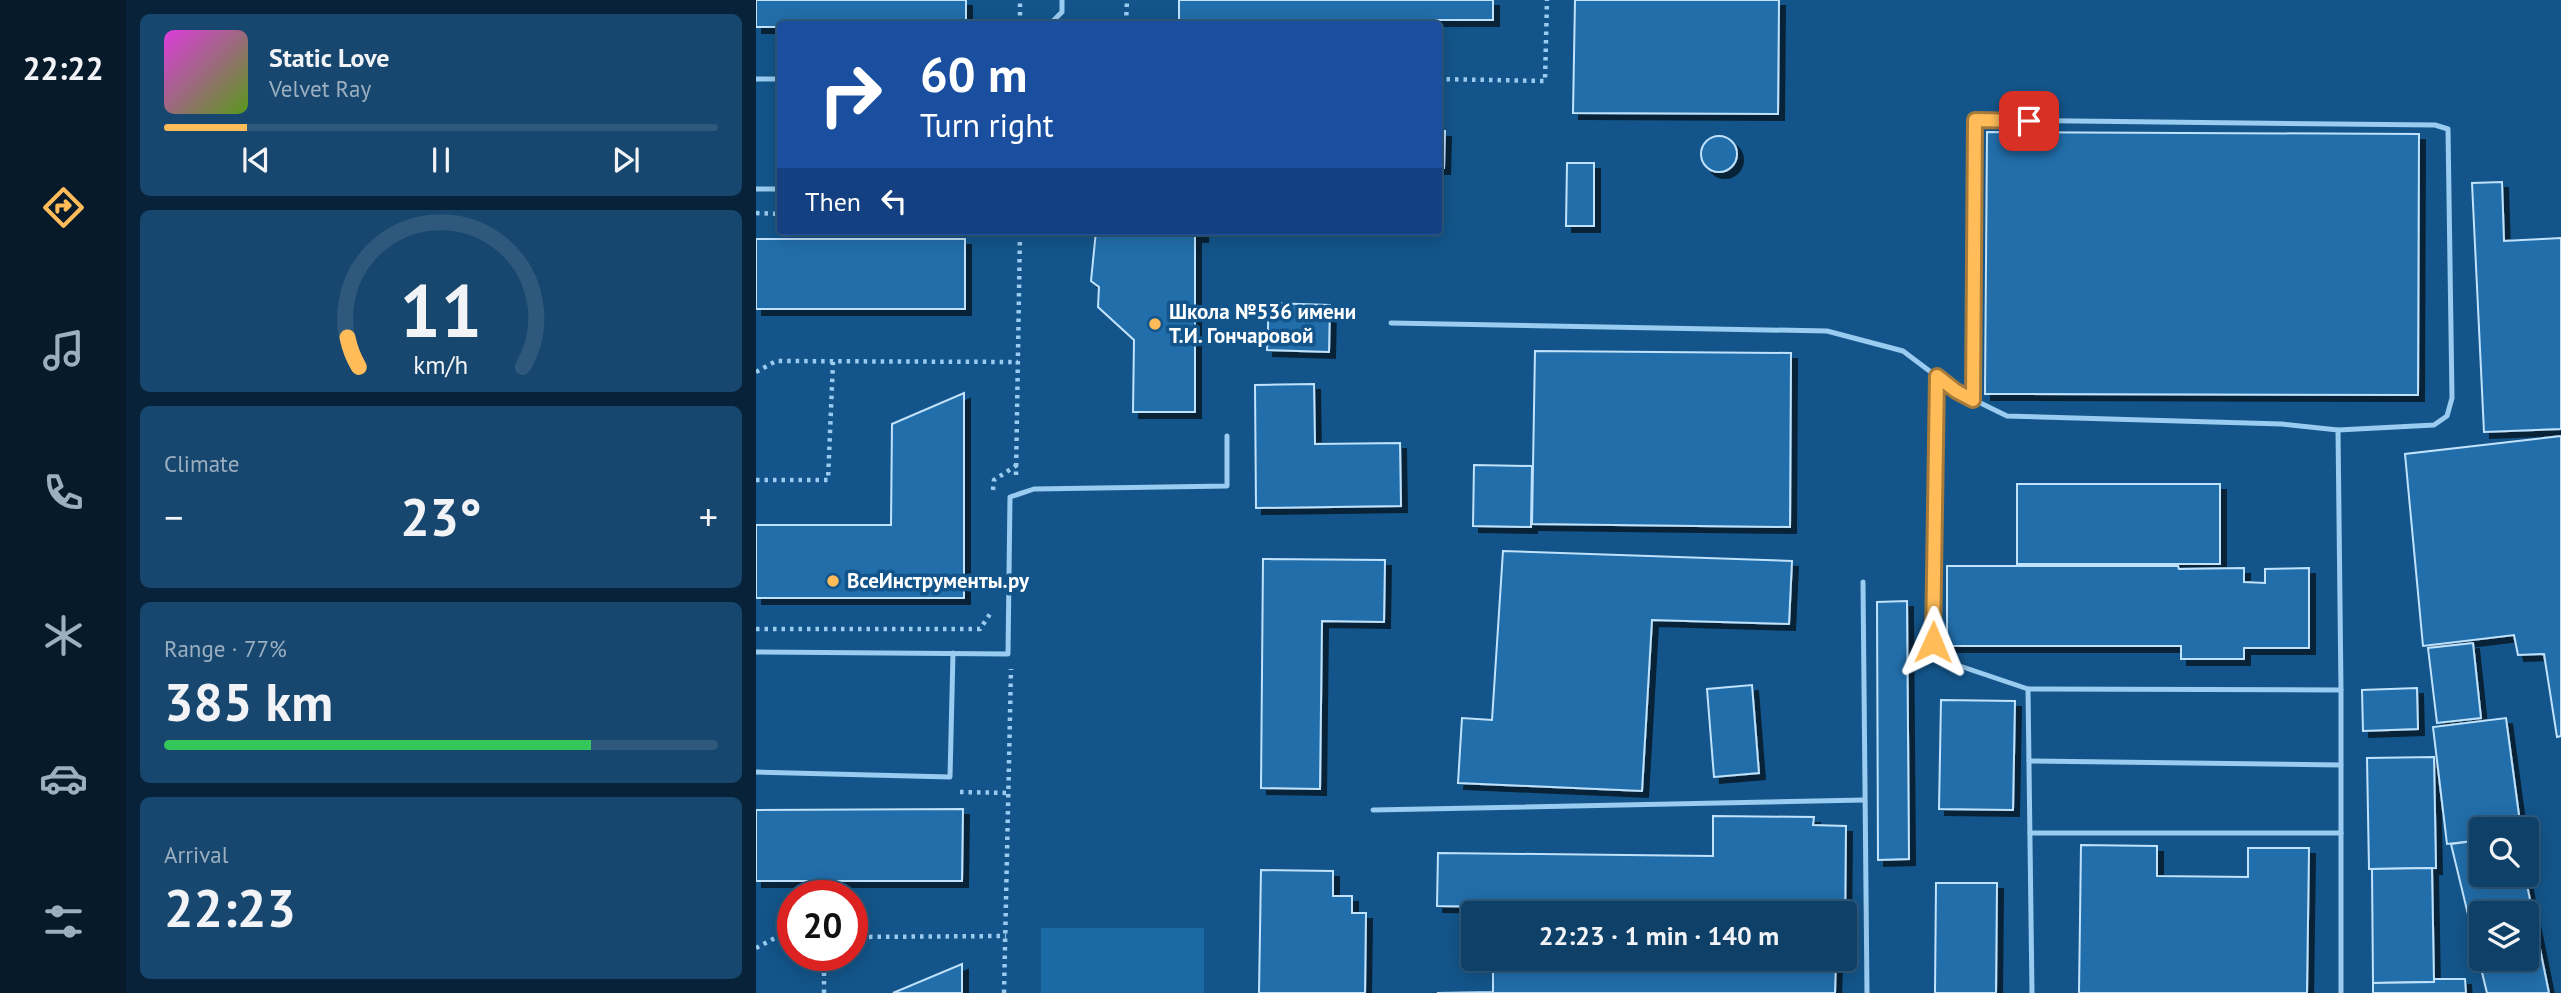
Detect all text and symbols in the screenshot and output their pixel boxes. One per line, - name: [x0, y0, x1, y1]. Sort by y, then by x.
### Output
- text: Static Love: [269, 41, 390, 74]
- text: 60 m: [920, 42, 1027, 106]
- text: 22:22: [22, 47, 104, 89]
- icon: right: [805, 49, 896, 140]
- text: Velvet Ray: [269, 74, 371, 103]
- pin: [1999, 91, 2059, 151]
- icon: arrive: [2010, 102, 2048, 140]
- text: Turn right: [920, 104, 1054, 146]
- icon: previous: [237, 141, 275, 179]
- icon: pause: [422, 141, 460, 179]
- icon: next: [607, 141, 645, 179]
- icon: left: [875, 182, 913, 220]
- icon: directions: [39, 183, 88, 232]
- text: Then: [805, 185, 861, 218]
- text: 11: [400, 263, 482, 357]
- place label: Школа №536 имени Т.И. Гончаровой: [1169, 298, 1356, 349]
- marker: Школа №536 имени Т.И. Гончаровой: [1147, 316, 1163, 332]
- icon: music: [39, 326, 88, 375]
- text: km/h: [414, 349, 468, 381]
- text: Climate: [164, 449, 239, 478]
- icon: phone: [39, 468, 88, 517]
- text: 23°: [400, 483, 482, 550]
- text: −: [164, 492, 183, 541]
- text: +: [699, 492, 718, 541]
- place label: ВсеИнструменты.ру: [847, 567, 1030, 594]
- marker: ВсеИнструменты.ру: [825, 573, 841, 589]
- position arrow: [1896, 605, 1970, 679]
- icon: climate: [39, 611, 88, 660]
- text: Range · 77%: [164, 634, 287, 663]
- text: 385 km: [164, 668, 333, 735]
- icon: car: [39, 754, 88, 803]
- map controls: [2469, 817, 2539, 971]
- button: search: [2469, 817, 2539, 887]
- text: Arrival: [164, 840, 228, 869]
- text: 22:23: [164, 874, 296, 941]
- speed limit sign: 20: [777, 880, 868, 971]
- icon: filters: [39, 897, 88, 946]
- button: layers: [2469, 901, 2539, 971]
- text: 22:23 · 1 min · 140 m: [1539, 919, 1779, 952]

